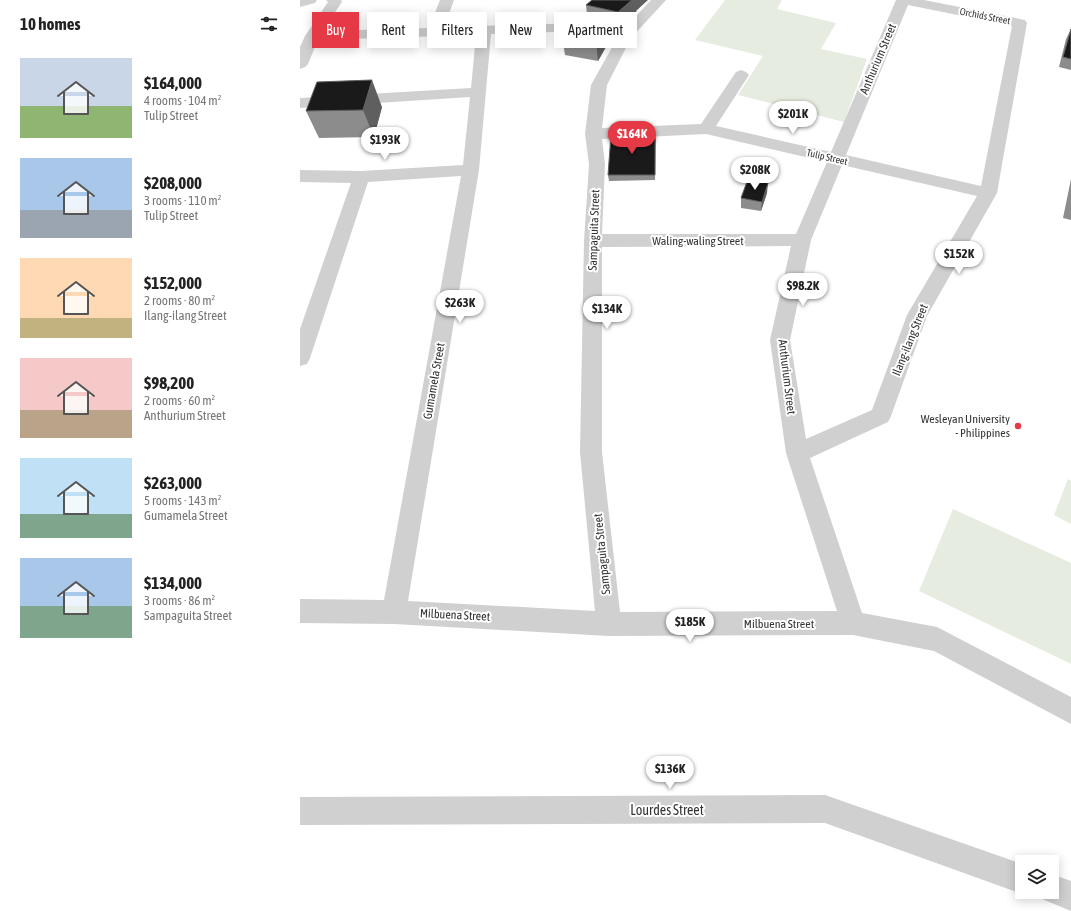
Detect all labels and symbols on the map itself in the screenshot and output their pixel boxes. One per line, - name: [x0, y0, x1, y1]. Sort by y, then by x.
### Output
- street label: Orchids Street: [959, 6, 1011, 26]
- street label: Anthurium Street: [857, 21, 899, 96]
- pin: $201K: [765, 101, 821, 135]
- pin: $164K: [604, 121, 660, 155]
- pin: $193K: [357, 127, 413, 161]
- street label: Tulip Street: [805, 147, 849, 167]
- pin: $208K: [727, 157, 783, 191]
- street label: Sampaguita Street: [586, 189, 602, 271]
- street label: Waling-waling Street: [652, 234, 744, 248]
- pin: $152K: [931, 241, 987, 275]
- pin: $98.2K: [770, 273, 836, 307]
- pin: $263K: [432, 290, 488, 324]
- pin: $134K: [579, 296, 635, 330]
- street label: Ilang-ilang Street: [889, 302, 931, 378]
- street label: Anthurium Street: [775, 339, 799, 416]
- street label: Gumamela Street: [420, 341, 448, 420]
- place label: Wesleyan University - Philippines: [921, 412, 1010, 440]
- marker: Wesleyan University - Philippines: [1013, 421, 1023, 431]
- street label: Sampaguita Street: [591, 512, 613, 595]
- street label: Milbuena Street: [420, 606, 491, 624]
- pin: $185K: [662, 609, 718, 643]
- street label: Milbuena Street: [744, 617, 815, 631]
- pin: $136K: [642, 756, 698, 790]
- street label: Lourdes Street: [630, 802, 704, 818]

